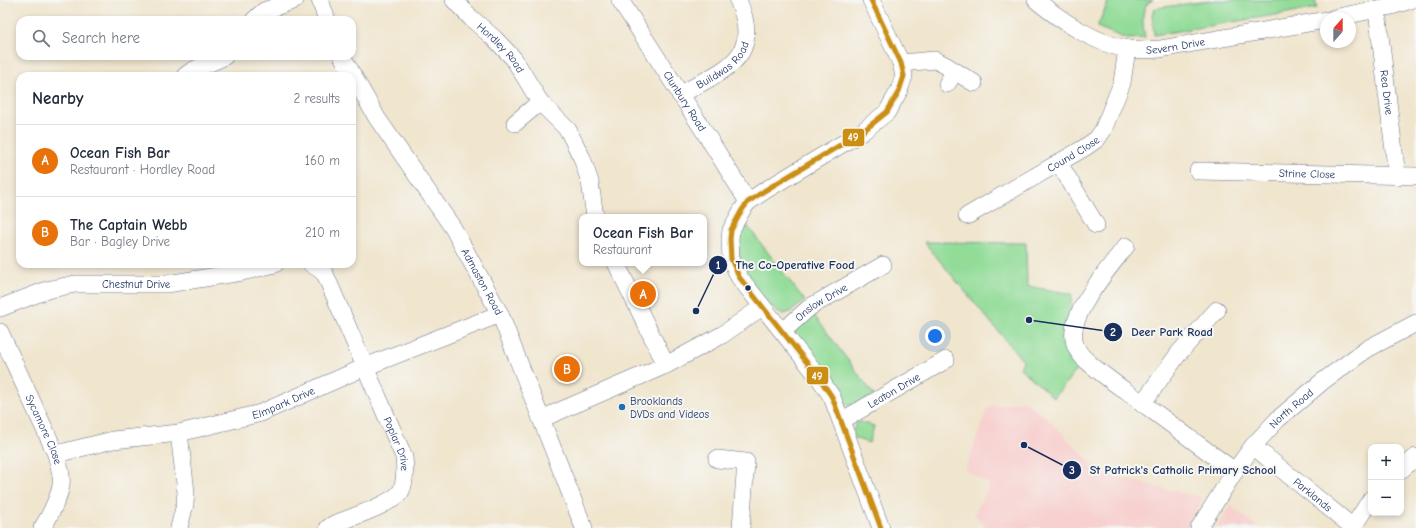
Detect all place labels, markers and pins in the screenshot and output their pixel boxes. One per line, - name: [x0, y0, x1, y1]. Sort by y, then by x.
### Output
- callout: The Co-Operative Food: [708, 253, 863, 277]
- pin: A: [630, 279, 656, 309]
- unlabelled marker: [743, 283, 753, 293]
- callout: Deer Park Road: [1103, 320, 1220, 344]
- pin: B: [554, 354, 580, 384]
- place label: Brooklands DVDs and Videos: [630, 395, 710, 421]
- marker: Brooklands DVDs and Videos: [617, 402, 627, 412]
- callout: St Patrick's Catholic Primary School: [1062, 458, 1285, 482]

